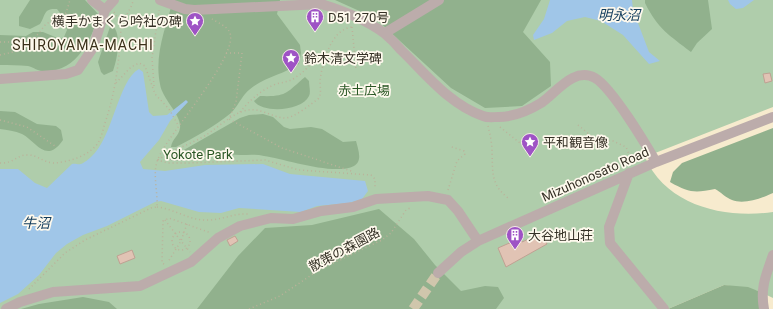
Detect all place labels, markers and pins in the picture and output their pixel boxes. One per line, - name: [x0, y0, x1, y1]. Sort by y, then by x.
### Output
- building icon: D51 270号: [305, 7, 325, 32]
- place label: D51 270号: [328, 10, 389, 25]
- place icon: 横手かまくら吟社の碑: [185, 11, 205, 36]
- place label: 横手かまくら吟社の碑: [52, 14, 182, 29]
- place icon: 鈴木清文学碑: [281, 48, 301, 73]
- place label: 鈴木清文学碑: [304, 51, 382, 66]
- place icon: 平和観音像: [520, 132, 540, 157]
- place label: 平和観音像: [543, 135, 608, 150]
- building icon: 大谷地山荘: [505, 225, 525, 250]
- place label: 大谷地山荘: [528, 228, 593, 243]

